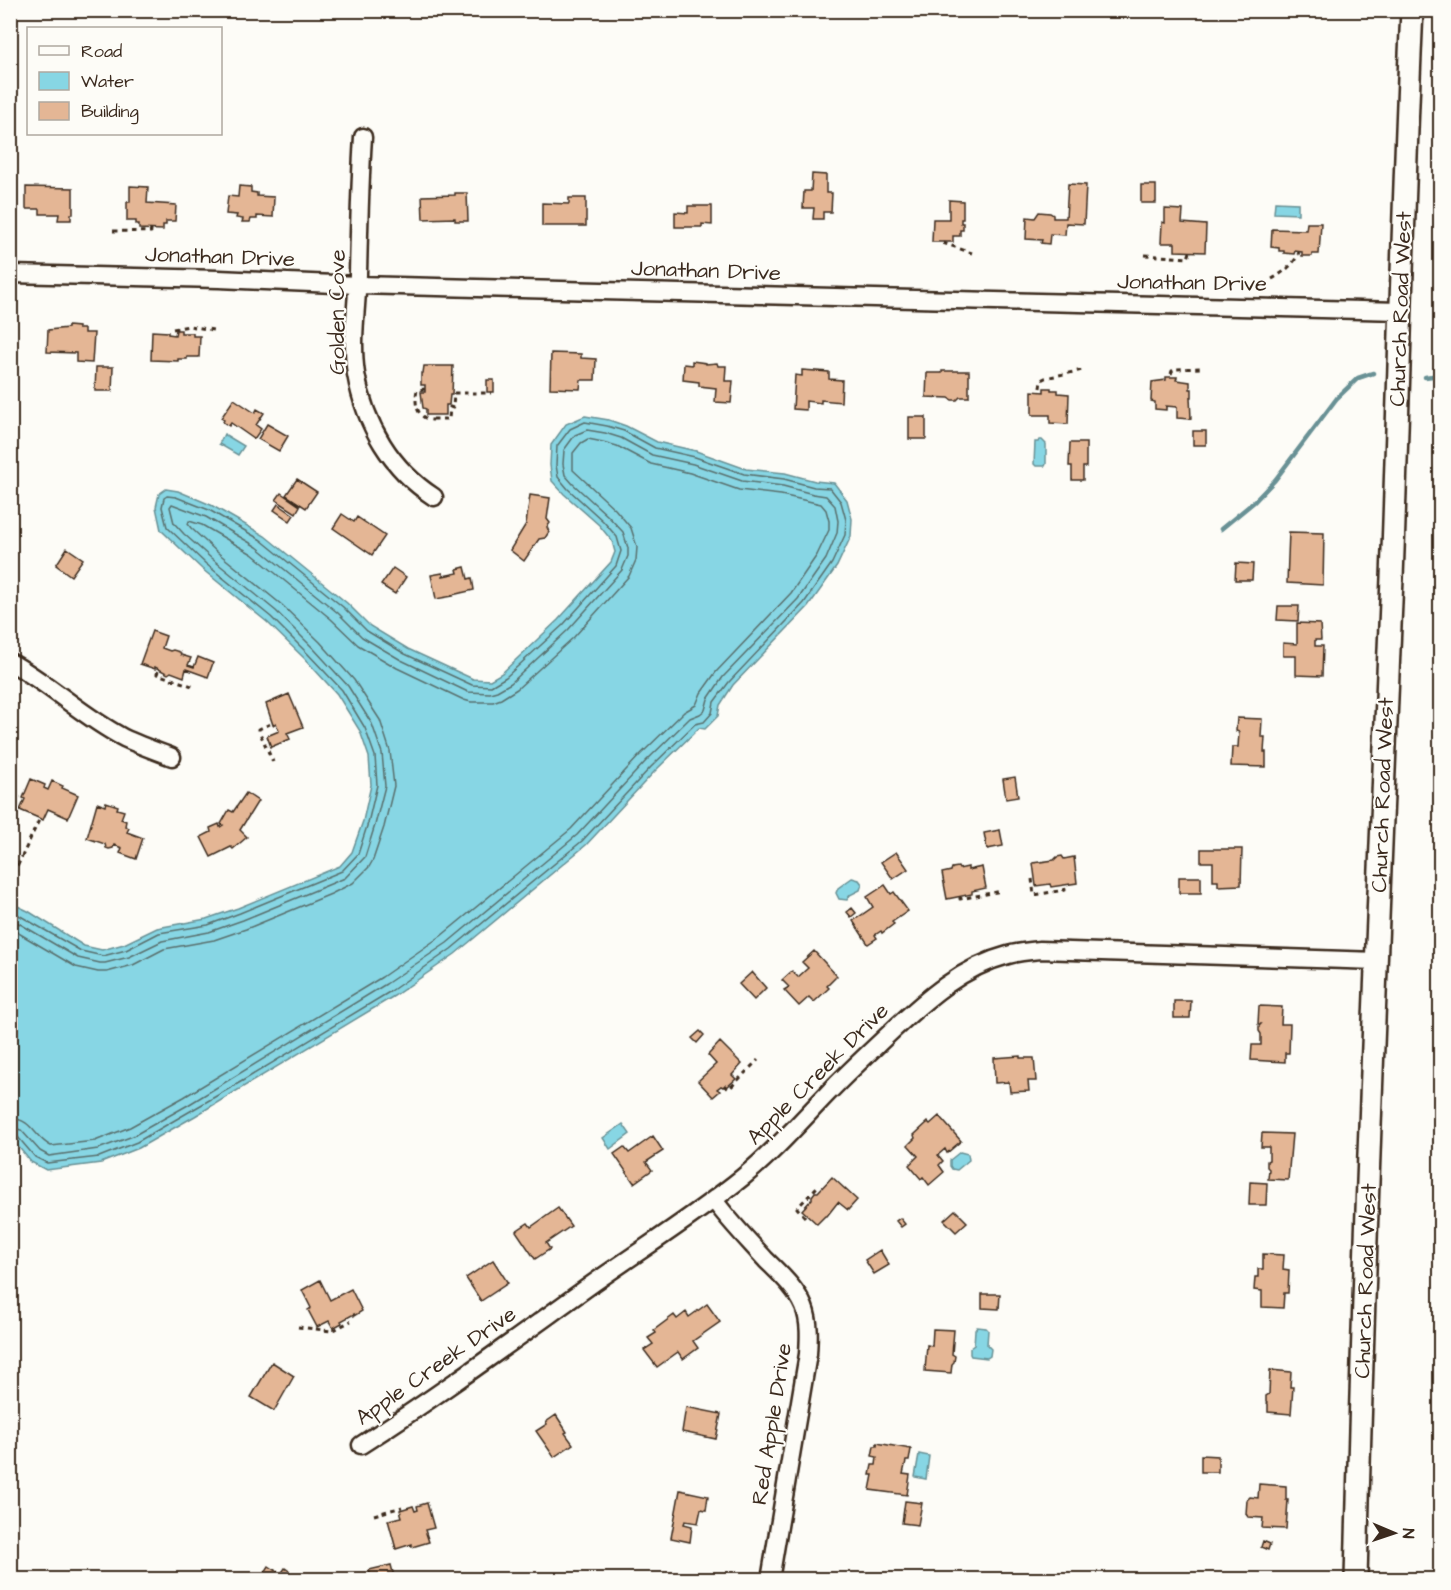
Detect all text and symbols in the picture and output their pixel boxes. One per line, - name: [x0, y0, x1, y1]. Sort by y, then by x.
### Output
- legend: [27, 27, 222, 135]
- text: Road: [81, 39, 122, 64]
- text: Water: [81, 69, 134, 94]
- text: Building: [81, 99, 139, 125]
- street label: Church Road West: [1382, 211, 1420, 407]
- street label: Jonathan Drive: [144, 239, 296, 275]
- street label: Golden Cove: [322, 249, 353, 375]
- street label: Jonathan Drive: [630, 253, 782, 289]
- street label: Jonathan Drive: [1117, 266, 1267, 300]
- street label: Church Road West: [1364, 697, 1402, 893]
- street label: Apple Creek Drive: [740, 996, 896, 1152]
- street label: Church Road West: [1347, 1183, 1385, 1379]
- street label: Apple Creek Drive: [349, 1299, 523, 1433]
- street label: Red Apple Drive: [744, 1341, 800, 1507]
- north arrow: [1364, 1503, 1424, 1563]
- text: N: [1397, 1528, 1419, 1539]

